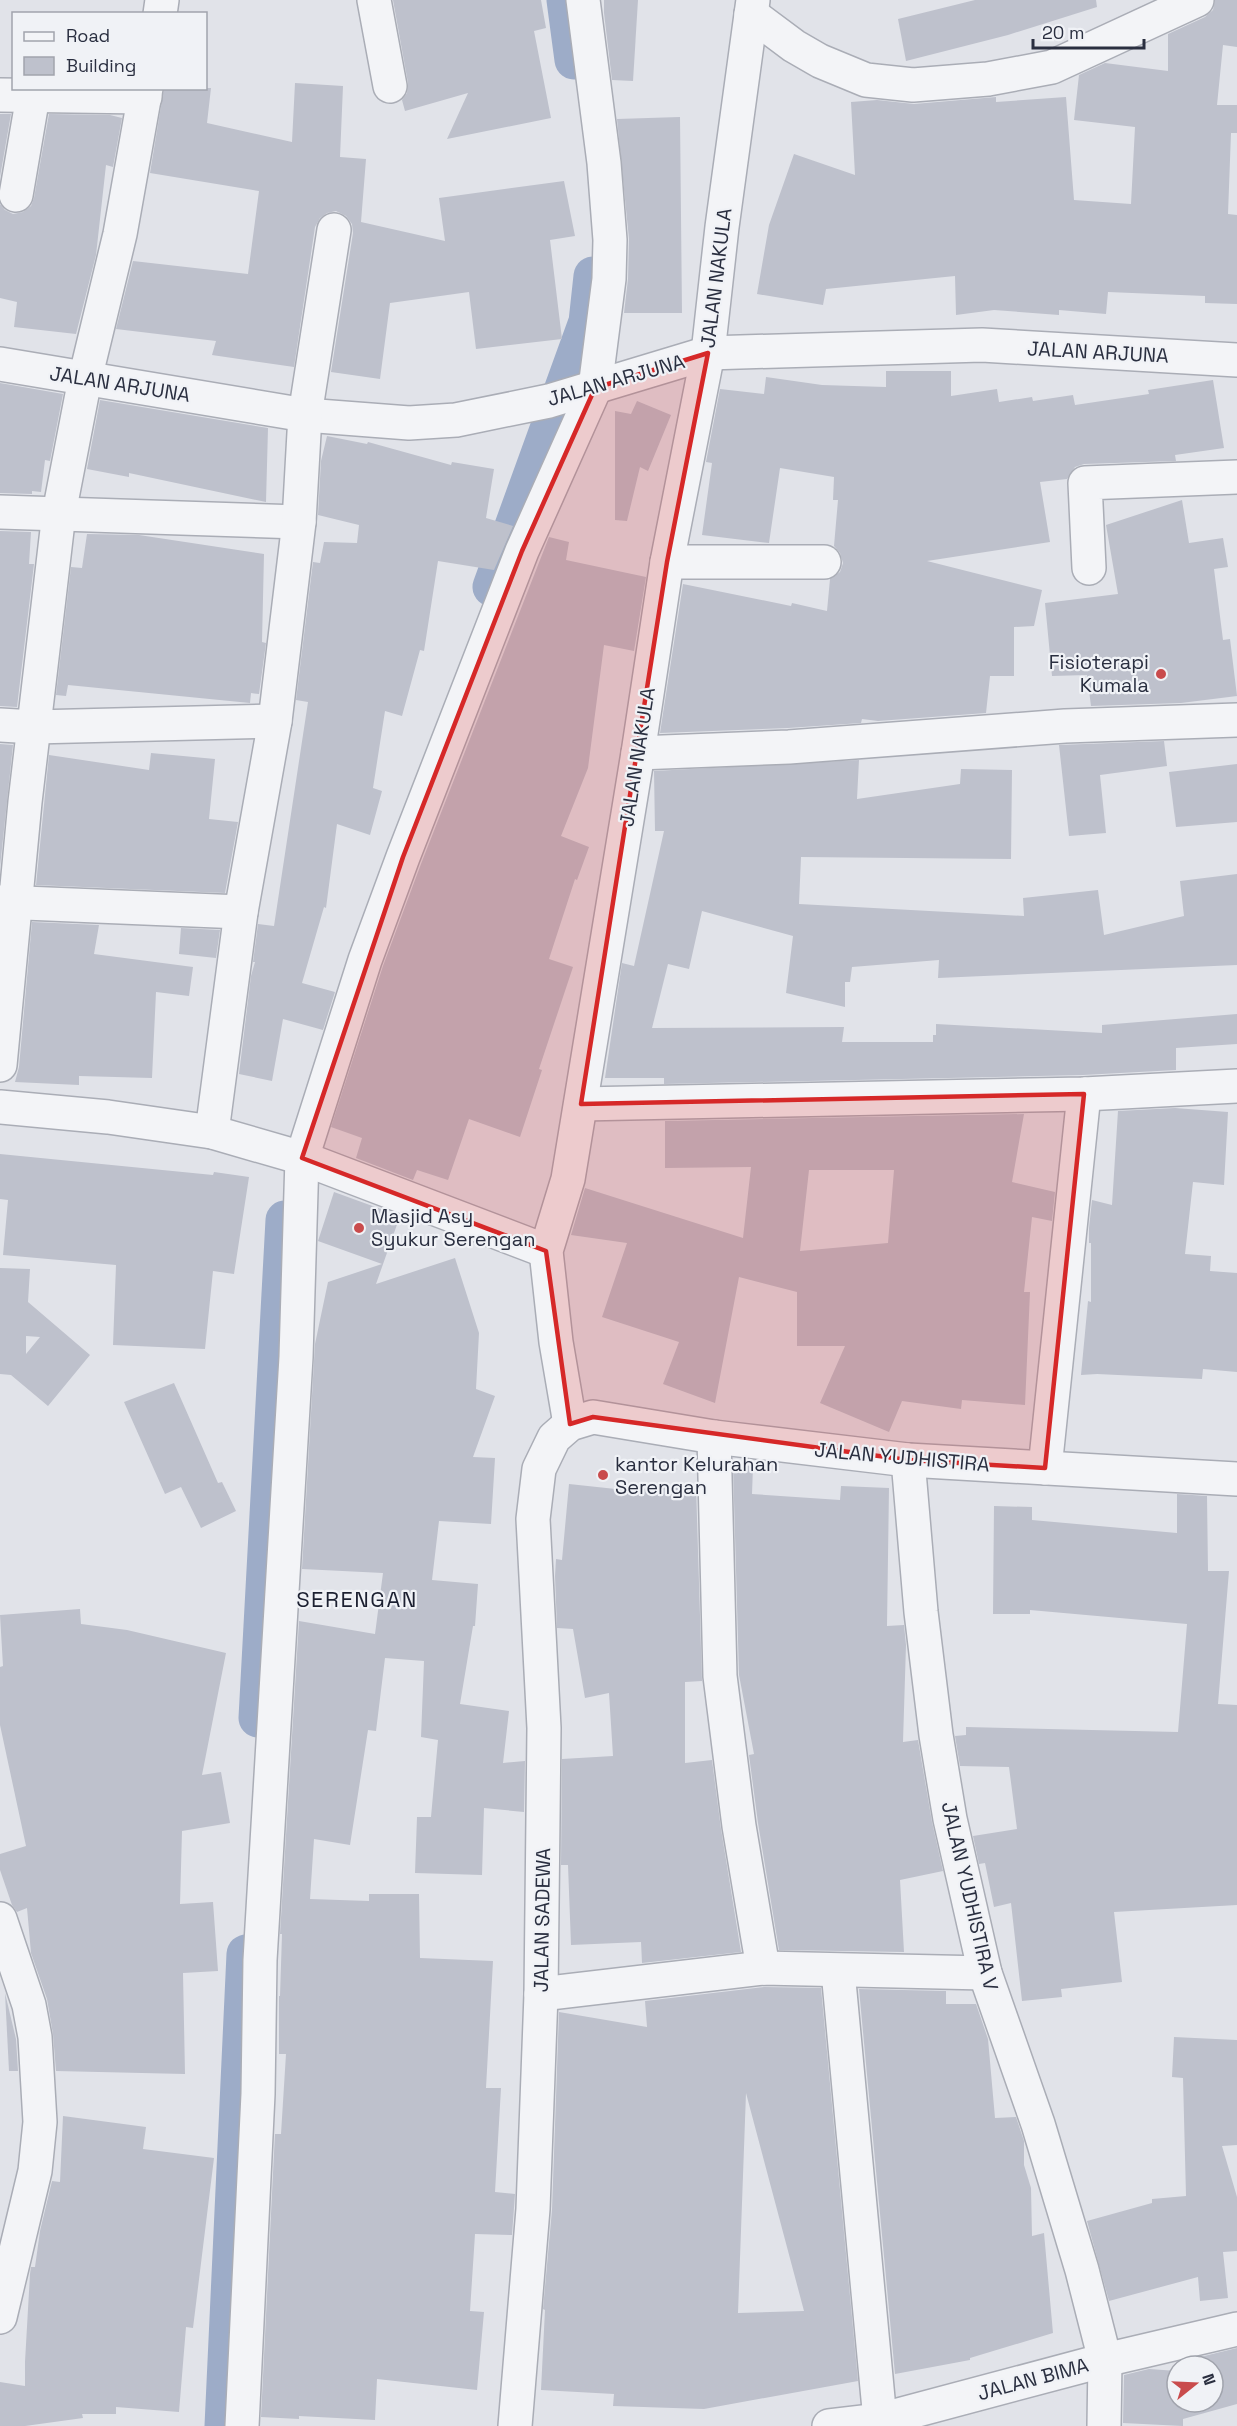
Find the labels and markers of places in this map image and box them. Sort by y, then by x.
place label: Fisioterapi Kumala [1049,649,1149,698]
marker: Fisioterapi Kumala [1154,667,1168,681]
place label: Masjid Asy Syukur Serengan [371,1203,535,1252]
marker: Masjid Asy Syukur Serengan [352,1221,366,1235]
place label: kantor Kelurahan Serengan [615,1451,778,1500]
marker: kantor Kelurahan Serengan [596,1468,610,1482]

